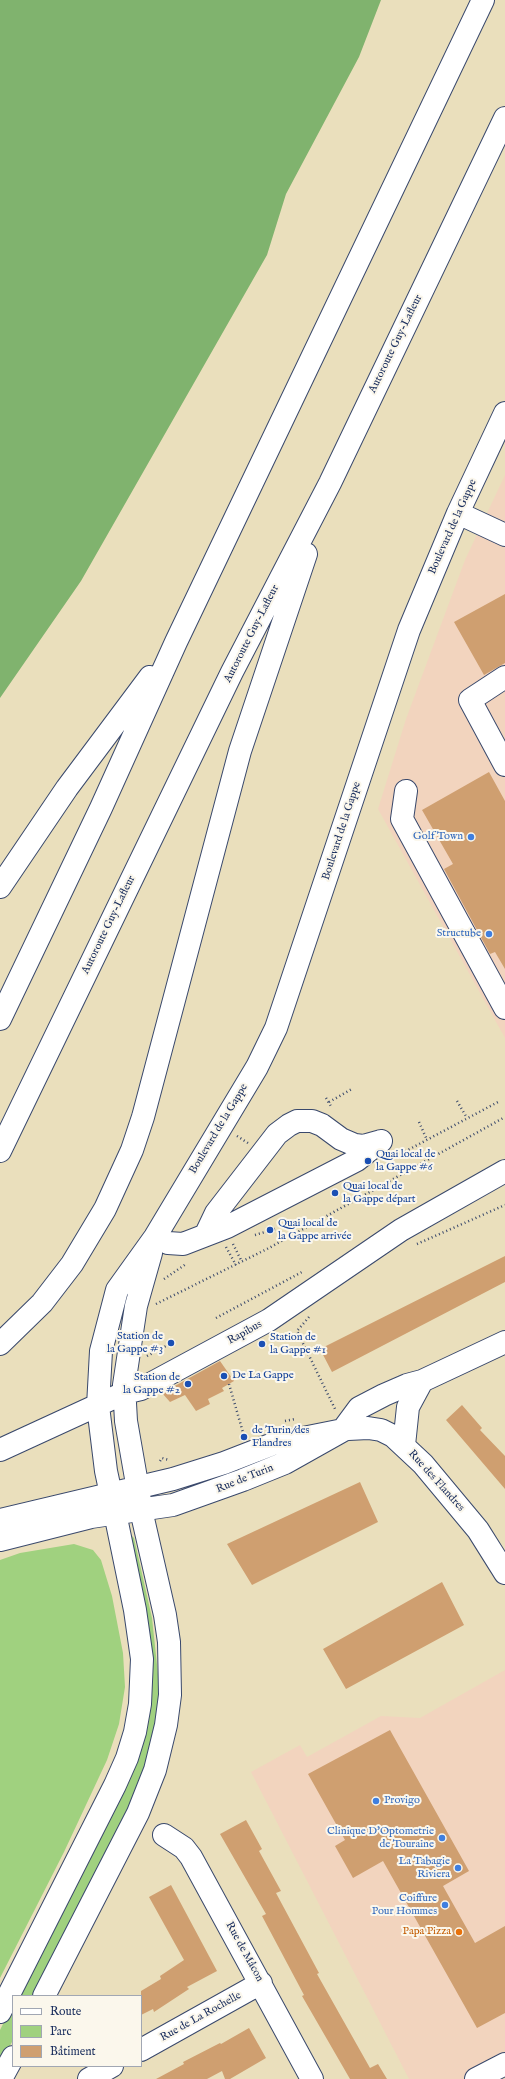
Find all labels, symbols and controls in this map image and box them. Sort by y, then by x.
street label: Autoroute Guy-Lafleur [366,293,426,395]
street label: Boulevard de la Gappe [426,477,480,577]
street label: Autoroute Guy-Lafleur [222,583,282,685]
street label: Boulevard de la Gappe [320,780,364,882]
place label: Golf Town [413,830,463,844]
marker: Golf Town [466,832,476,842]
street label: Autoroute Guy-Lafleur [79,874,139,976]
place label: Structube [437,927,481,941]
marker: Structube [484,929,494,939]
street label: Boulevard de la Gappe [187,1082,251,1176]
place label: Quai local de la Gappe #6 [376,1148,435,1174]
marker: Quai local de la Gappe #6 [363,1156,373,1166]
place label: Quai local de la Gappe départ [343,1180,415,1206]
marker: Quai local de la Gappe départ [330,1188,340,1198]
place label: Quai local de la Gappe arrivée [278,1217,352,1243]
marker: Quai local de la Gappe arrivée [265,1225,275,1235]
street label: Rapibus [225,1318,265,1348]
place label: Station de la Gappe #3 [107,1330,163,1356]
place label: Station de la Gappe #1 [270,1331,326,1357]
marker: Station de la Gappe #3 [166,1338,176,1348]
marker: Station de la Gappe #1 [257,1339,267,1349]
place label: De La Gappe [232,1369,294,1383]
place label: Station de la Gappe #2 [123,1371,180,1397]
marker: De La Gappe [219,1371,229,1381]
marker: Station de la Gappe #2 [183,1379,193,1389]
place label: de Turin/des Flandres [252,1424,309,1450]
marker: de Turin/des Flandres [239,1432,249,1442]
street label: Rue des Flandres [405,1448,467,1514]
street label: Rue de Turin [215,1462,275,1496]
place label: Provigo [384,1794,420,1808]
marker: Provigo [371,1796,381,1806]
place label: Clinique D'Optometrie de Touraine [327,1825,434,1851]
marker: Clinique D'Optometrie de Touraine [437,1833,447,1843]
place label: La Tabagie Riviera [399,1855,450,1881]
marker: La Tabagie Riviera [453,1863,463,1873]
place label: Coiffure Pour Hommes [372,1892,437,1918]
marker: Coiffure Pour Hommes [440,1900,450,1910]
street label: Rue de Mâcon [222,1920,266,1984]
place label: Papa Pizza [403,1925,451,1939]
marker: Papa Pizza [454,1927,464,1937]
street label: Rue de La Rochelle [158,1989,244,2045]
legend [12,1995,142,2067]
text: Route [50,2004,81,2019]
text: Parc [50,2024,72,2039]
text: Bâtiment [50,2044,96,2059]

